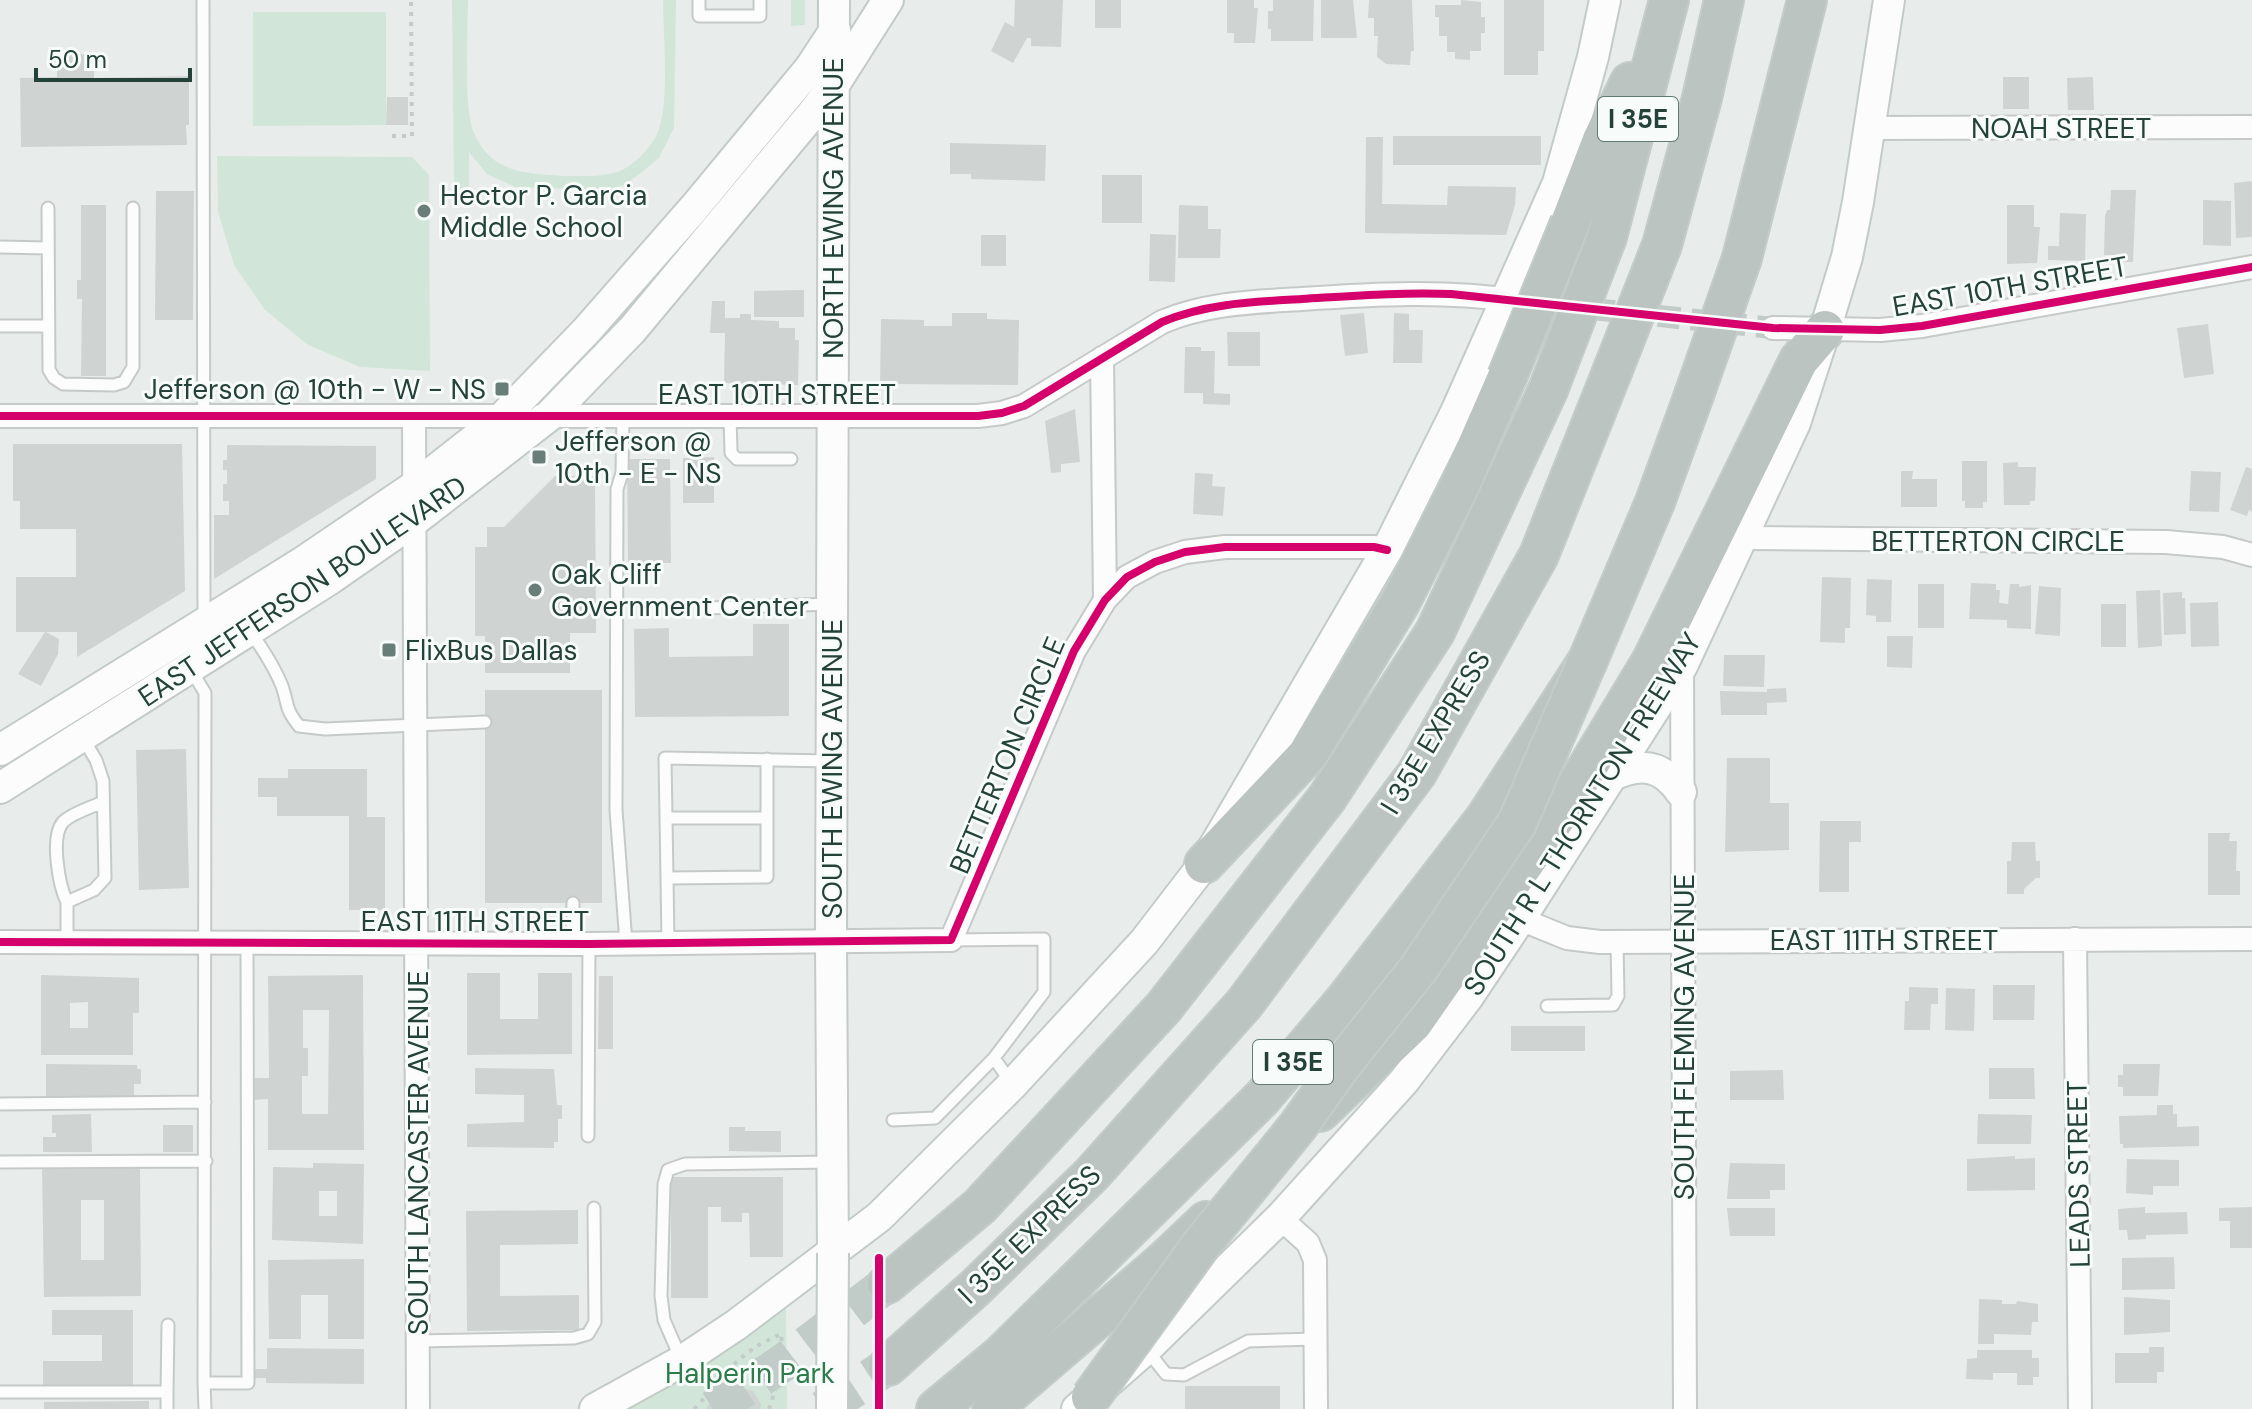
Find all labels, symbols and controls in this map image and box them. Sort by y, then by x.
scale bar [36,32,190,82]
text: 50 m [48,44,107,75]
street label: NORTH EWING AVENUE [815,57,852,359]
road number: I 35E [1598,97,1678,141]
street label: NOAH STREET [1971,110,2151,147]
place label: Hector P. Garcia Middle School [440,177,647,246]
marker: Hector P. Garcia Middle School [415,202,433,220]
street label: EAST 10TH STREET [1890,248,2130,325]
place label: Jefferson @ 10th - W - NS [144,371,486,408]
street label: EAST 10TH STREET [658,376,896,413]
marker: Jefferson @ 10th - W - NS [493,380,511,398]
place label: Jefferson @ 10th - E - NS [555,423,721,492]
marker: Jefferson @ 10th - E - NS [530,448,548,466]
street label: EAST JEFFERSON BOULEVARD [131,468,474,715]
street label: BETTERTON CIRCLE [1871,523,2125,560]
place label: Oak Cliff Government Center [551,556,809,625]
marker: Oak Cliff Government Center [526,581,544,599]
street label: SOUTH EWING AVENUE [814,619,851,919]
street label: SOUTH R L THORNTON FREEWAY [1455,626,1710,1003]
street label: BETTERTON CIRCLE [941,631,1074,879]
place label: FlixBus Dallas [405,632,578,669]
marker: FlixBus Dallas [380,641,398,659]
street label: I 35E EXPRESS [1372,644,1499,821]
street label: SOUTH FLEMING AVENUE [1666,874,1703,1200]
street label: EAST 11TH STREET [361,903,589,940]
street label: EAST 11TH STREET [1770,922,1998,959]
street label: SOUTH LANCASTER AVENUE [400,971,437,1335]
road number: I 35E [1253,1040,1333,1084]
street label: LEADS STREET [2058,1080,2099,1268]
street label: I 35E EXPRESS [950,1157,1109,1312]
park label: Halperin Park [665,1355,835,1392]

